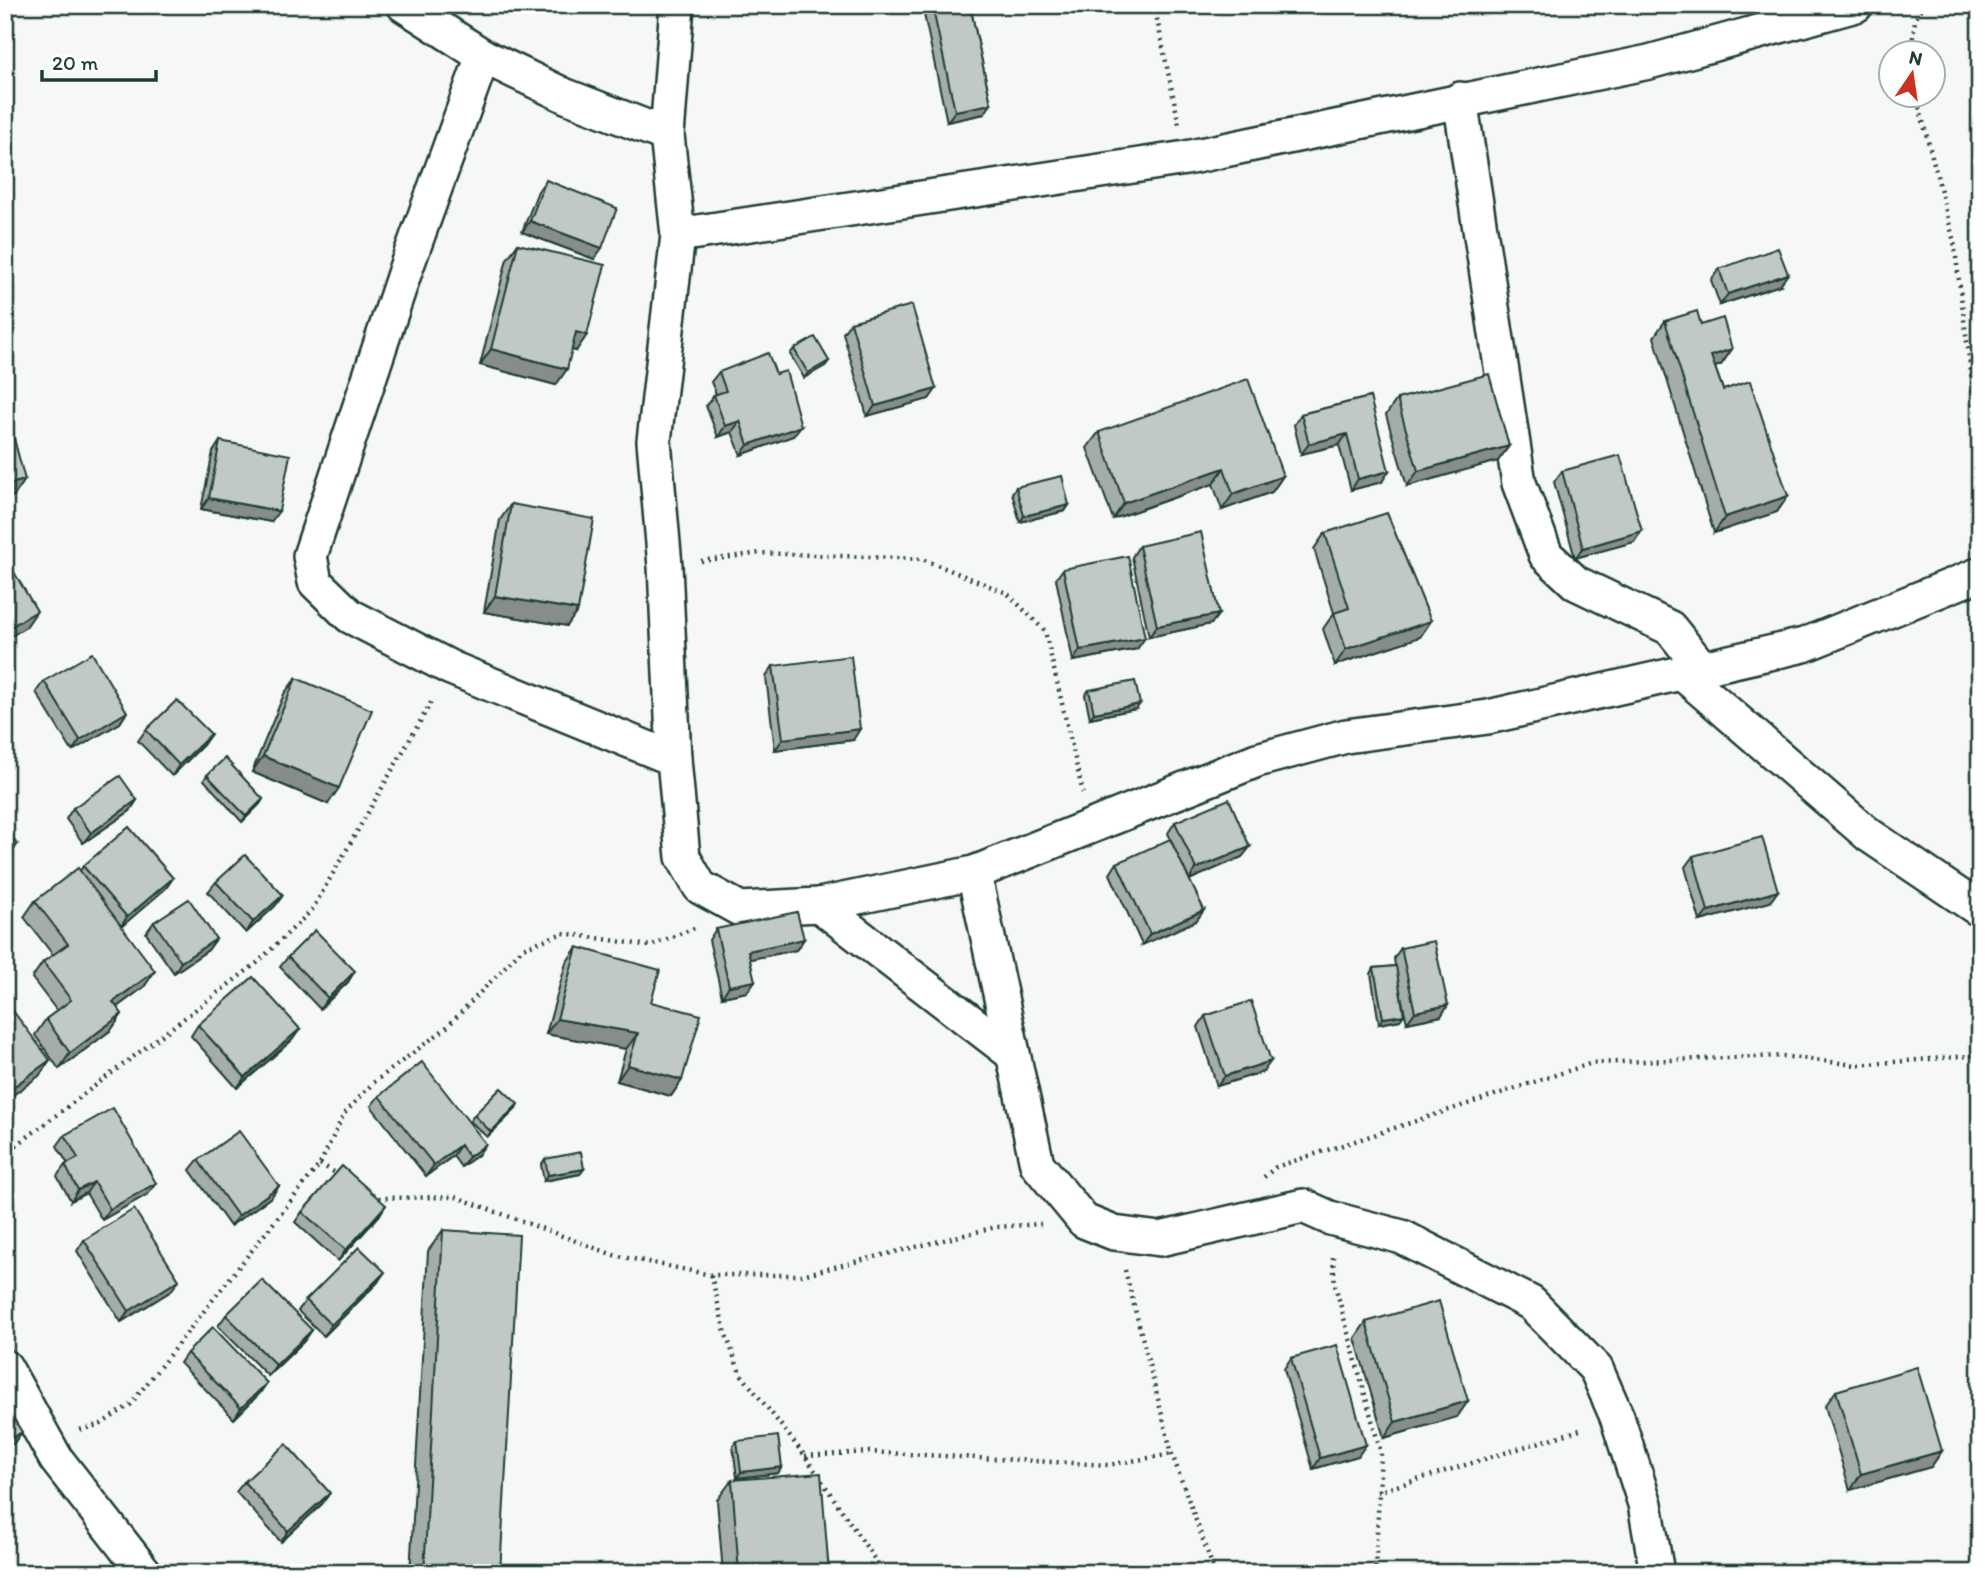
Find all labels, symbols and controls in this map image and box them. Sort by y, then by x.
scale bar [42,38,156,82]
north arrow [1876,38,1946,108]
text: N [1907,45,1925,71]
text: 20 m [52,50,99,75]

